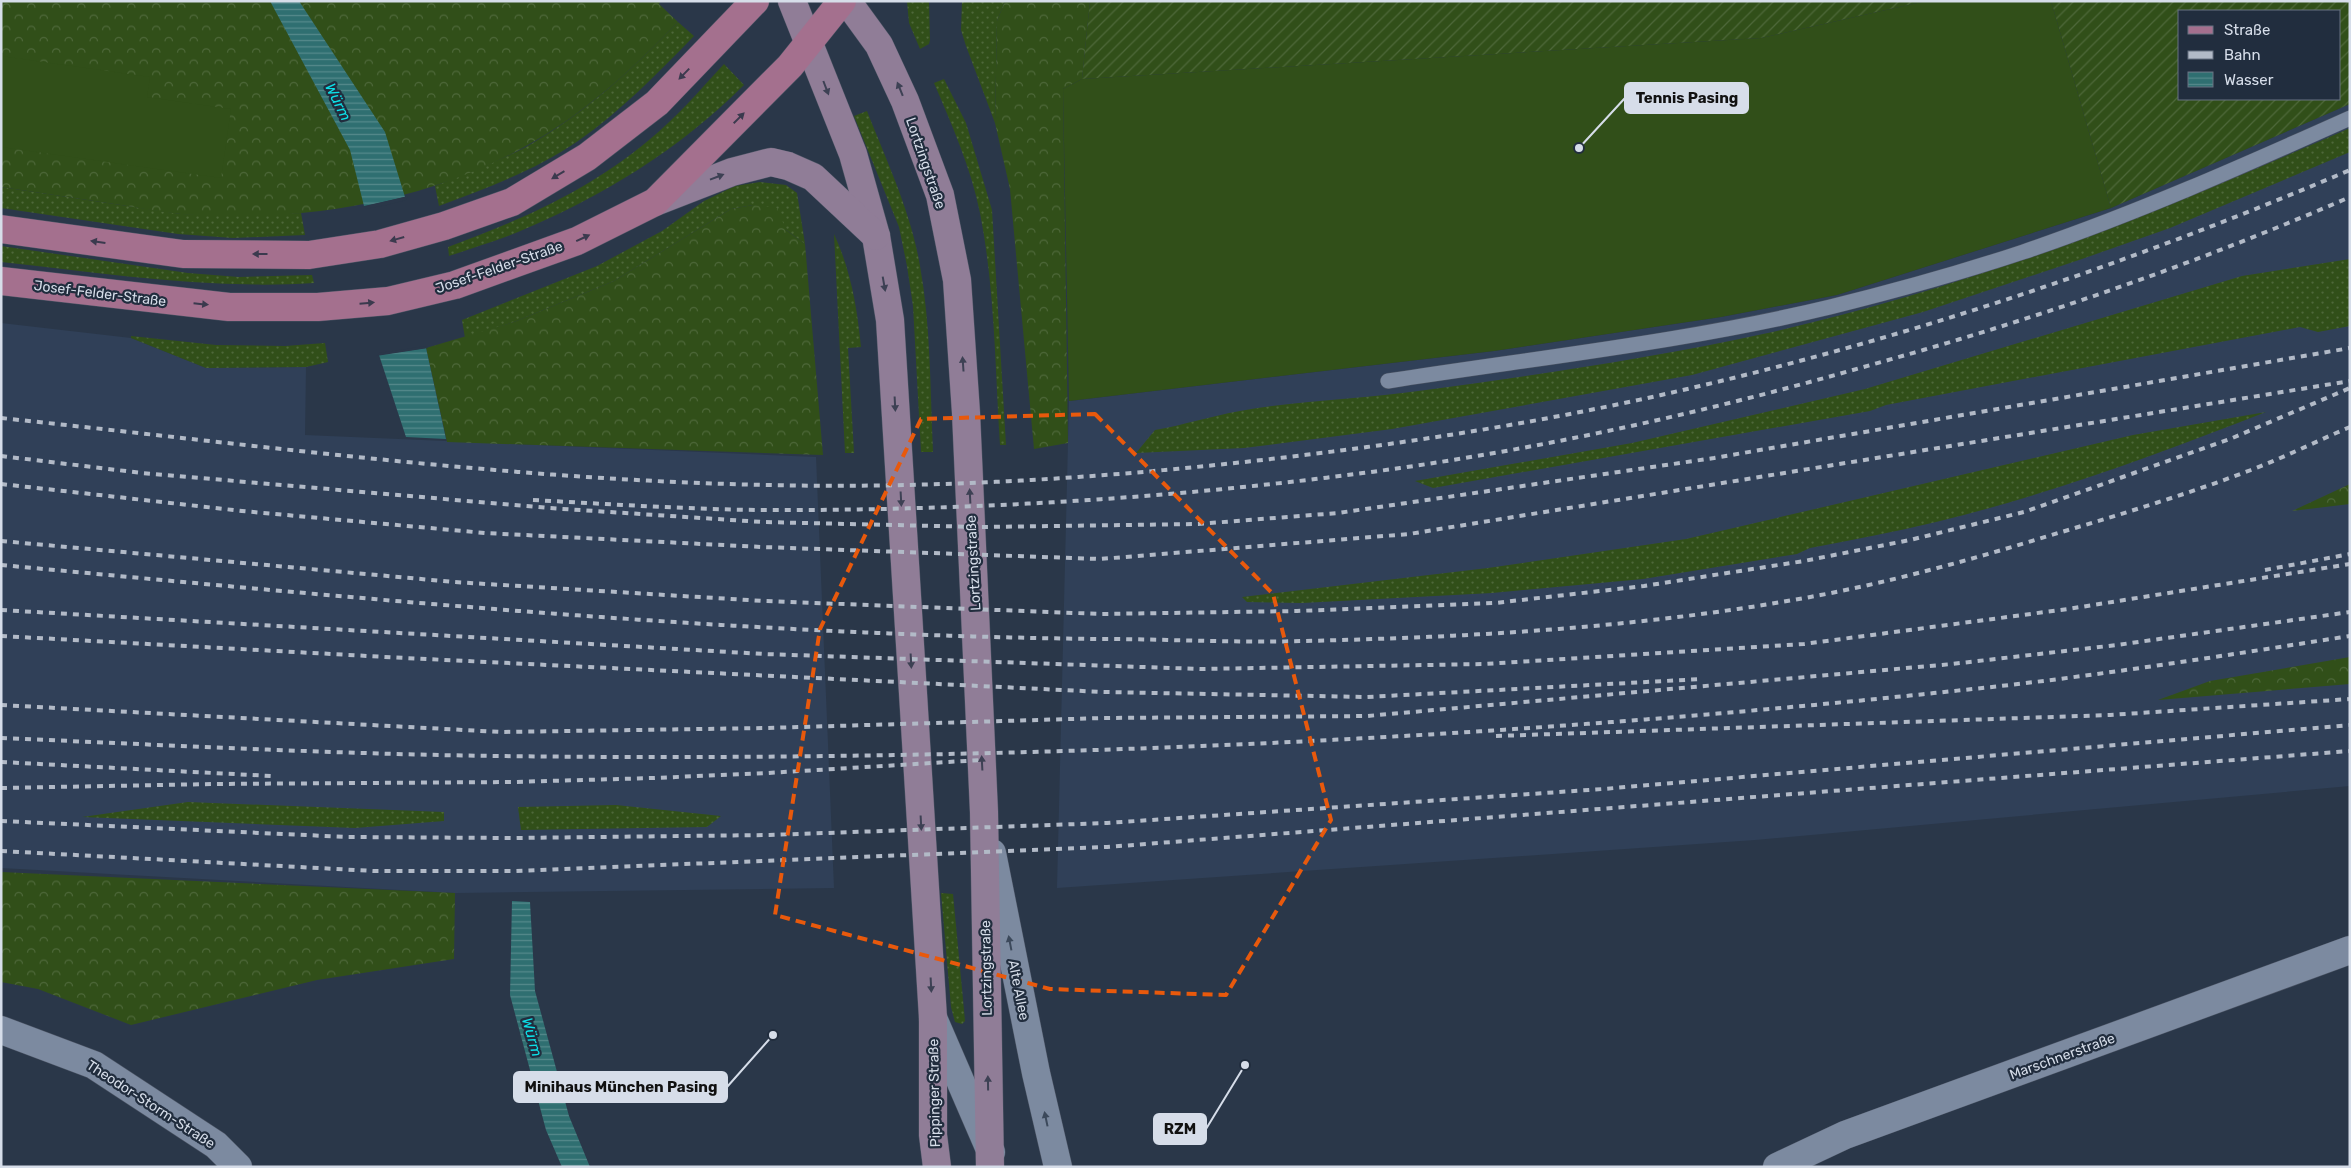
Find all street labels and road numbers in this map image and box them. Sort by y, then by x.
street label: Lortzingstraße [902,115,949,211]
street label: Josef-Felder-Straße [433,238,565,297]
street label: Josef-Felder-Straße [33,277,167,310]
street label: Lortzingstraße [963,515,984,611]
street label: Lortzingstraße [977,920,996,1016]
street label: Alte Allee [1004,959,1033,1022]
street label: Marschnerstraße [2007,1029,2117,1083]
street label: Pippinger Straße [925,1038,944,1148]
street label: Theodor-Storm-Straße [83,1057,218,1152]

